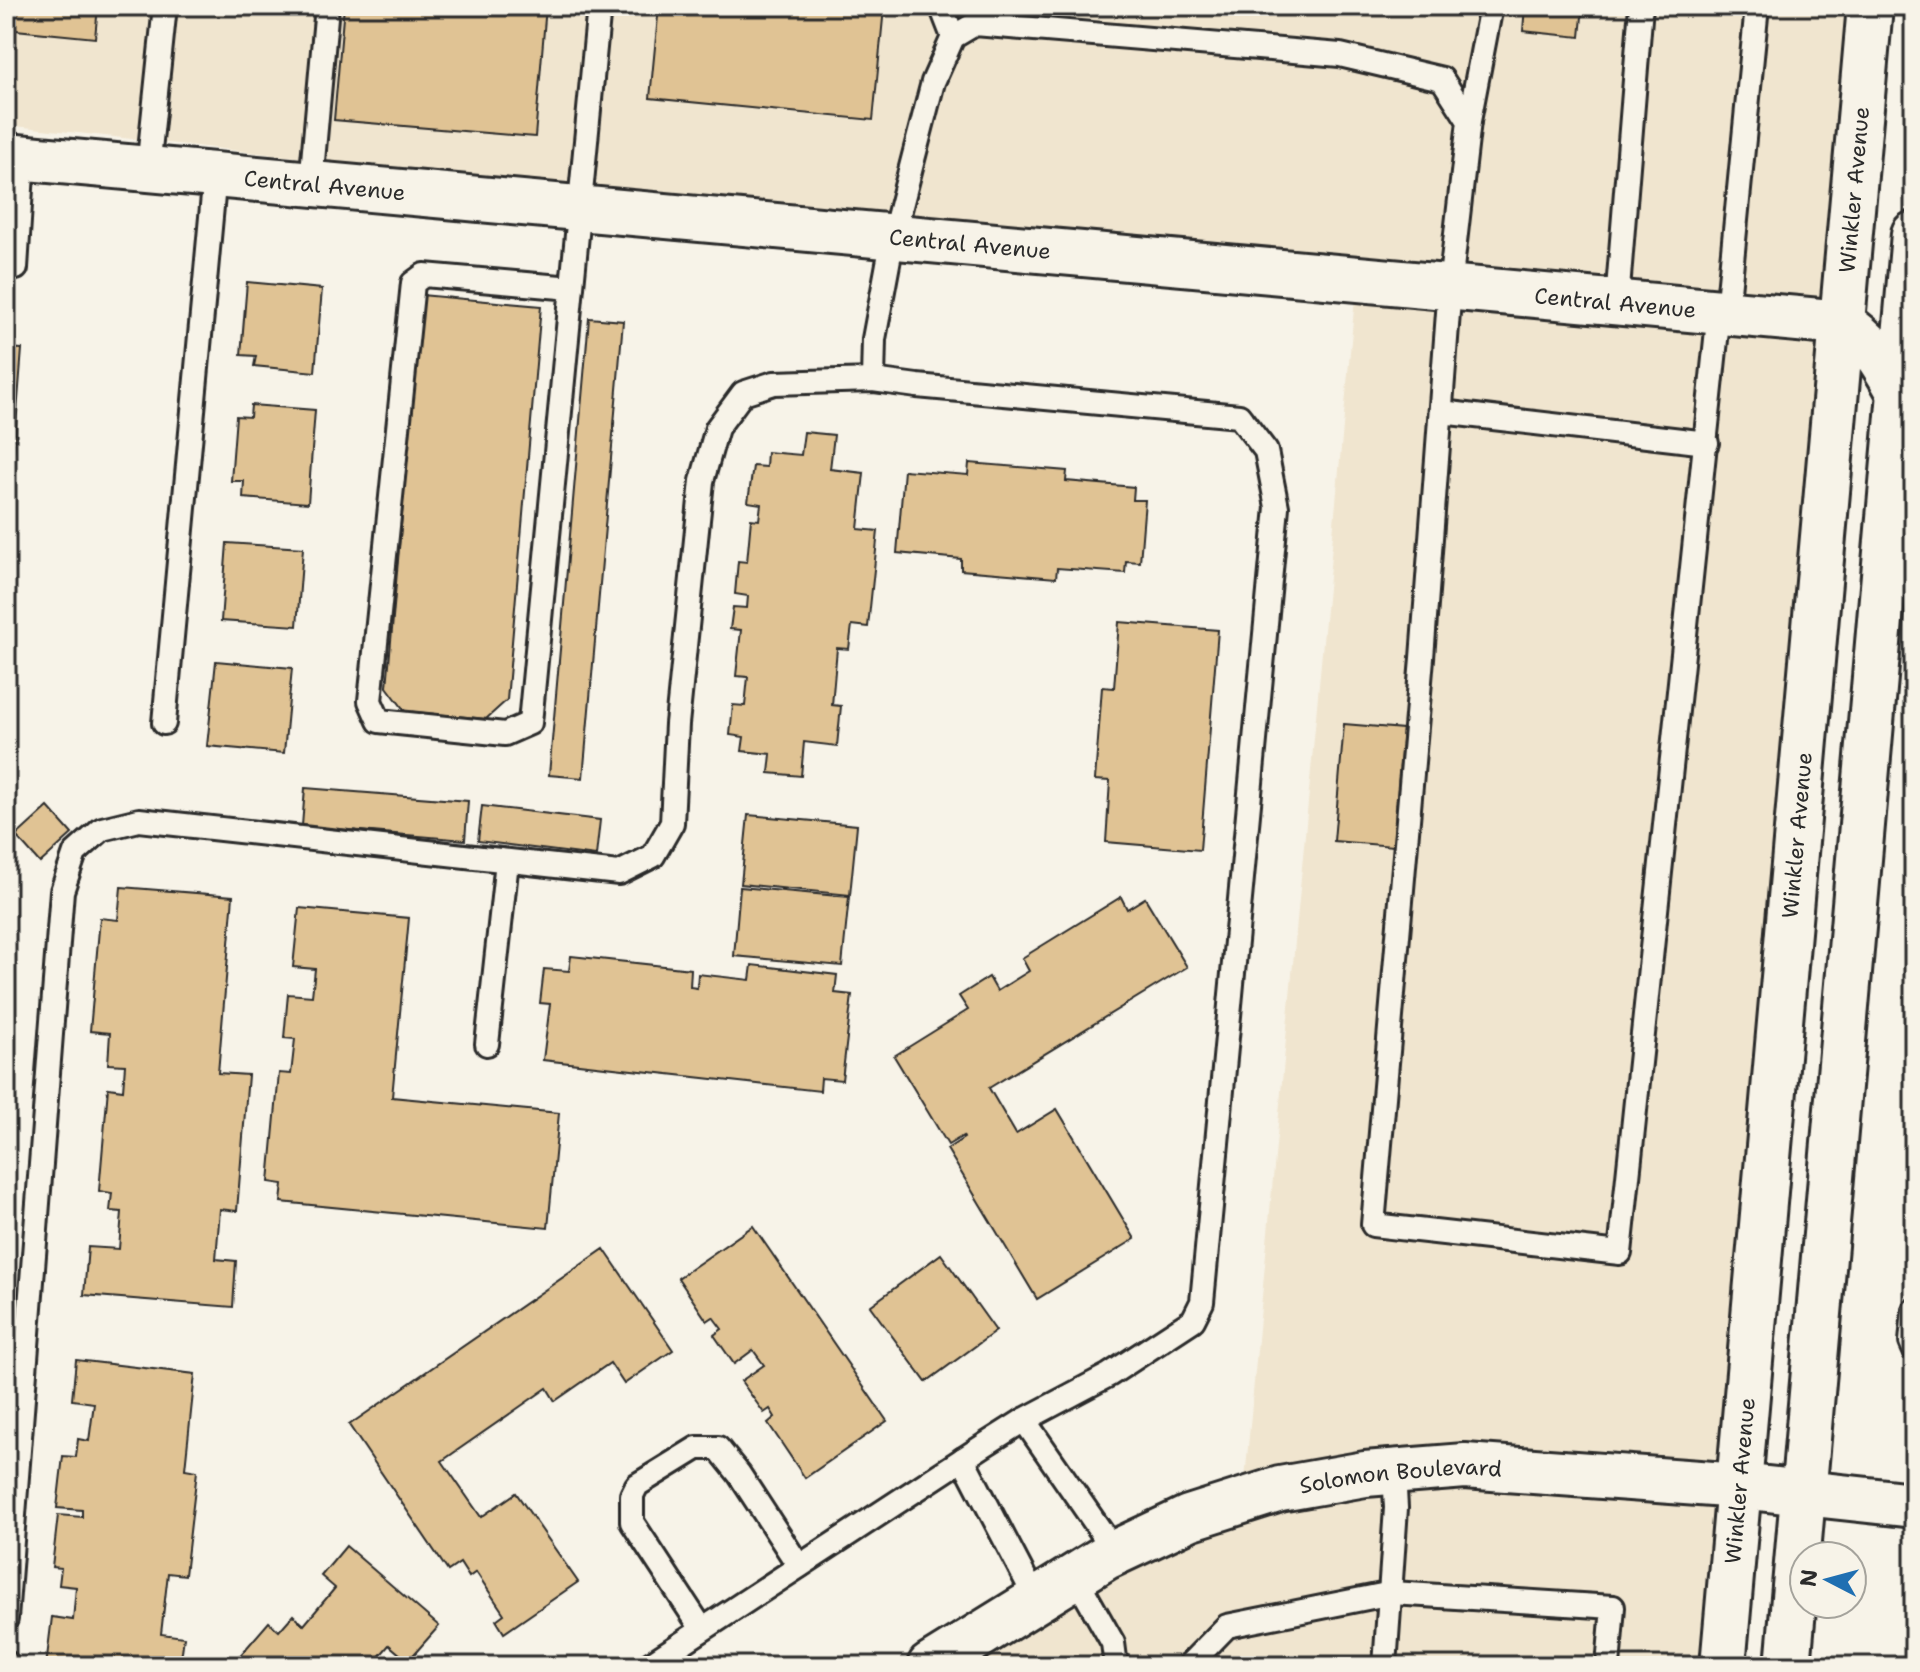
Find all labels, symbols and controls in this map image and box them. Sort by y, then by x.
street label: Winkler Avenue [1832,106,1876,274]
street label: Central Avenue [243,164,407,207]
street label: Central Avenue [888,222,1052,266]
street label: Central Avenue [1533,281,1697,325]
street label: Winkler Avenue [1775,751,1819,920]
street label: Winkler Avenue [1718,1396,1762,1565]
street label: Solomon Boulevard [1297,1452,1503,1500]
north arrow [1788,1540,1868,1620]
text: N [1793,1568,1824,1588]

